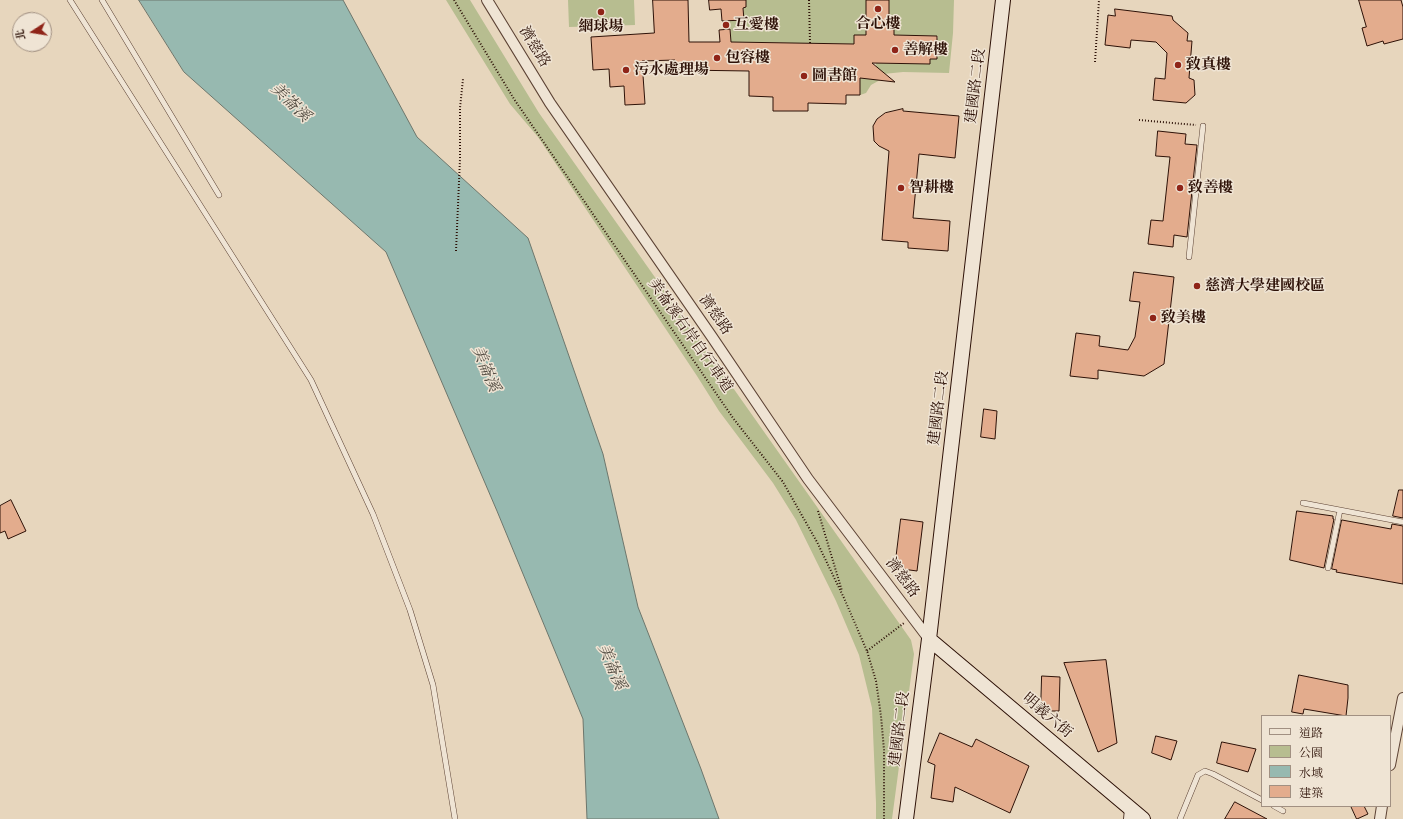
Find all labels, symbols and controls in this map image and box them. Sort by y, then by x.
marker: 合心樓 [873,4,883,14]
marker: 網球場 [596,7,606,17]
north arrow [12,12,52,52]
place label: 合心樓 [856,15,900,33]
place label: 互愛樓 [734,16,779,34]
place label: 網球場 [579,18,623,36]
marker: 互愛樓 [721,20,731,30]
street label: 濟慈路 [515,23,553,71]
text: 北 [13,28,28,41]
place label: 善解樓 [903,41,948,59]
marker: 善解樓 [890,45,900,55]
street label: 建國路二段 [962,48,990,124]
place label: 包容樓 [725,49,770,67]
marker: 包容樓 [712,53,722,63]
place label: 致真樓 [1186,56,1231,74]
marker: 致真樓 [1173,60,1183,70]
place label: 污水處理場 [634,61,709,79]
marker: 污水處理場 [621,65,631,75]
place label: 圖書館 [812,67,857,85]
marker: 圖書館 [799,71,809,81]
water label: 美崙溪 [266,79,314,127]
place label: 智耕樓 [909,179,954,197]
place label: 致善樓 [1188,179,1233,197]
marker: 智耕樓 [896,183,906,193]
marker: 致善樓 [1175,183,1185,193]
street label: 美崙溪右岸自行車道 [644,276,736,396]
place label: 慈濟大學建國校區 [1205,277,1325,295]
marker: 慈濟大學建國校區 [1192,281,1202,291]
street label: 濟慈路 [695,291,735,339]
place label: 致美樓 [1161,309,1206,327]
marker: 致美樓 [1148,313,1158,323]
water label: 美崙溪 [467,343,503,395]
street label: 建國路二段 [925,370,953,446]
street label: 濟慈路 [881,555,923,601]
water label: 美崙溪 [593,641,629,693]
street label: 明義六街 [1018,690,1076,742]
street label: 建國路二段 [886,691,914,767]
legend [1261,715,1391,807]
text: 道路 [1299,726,1323,740]
text: 公園 [1299,746,1323,760]
text: 水域 [1299,766,1323,780]
text: 建築 [1299,786,1323,800]

